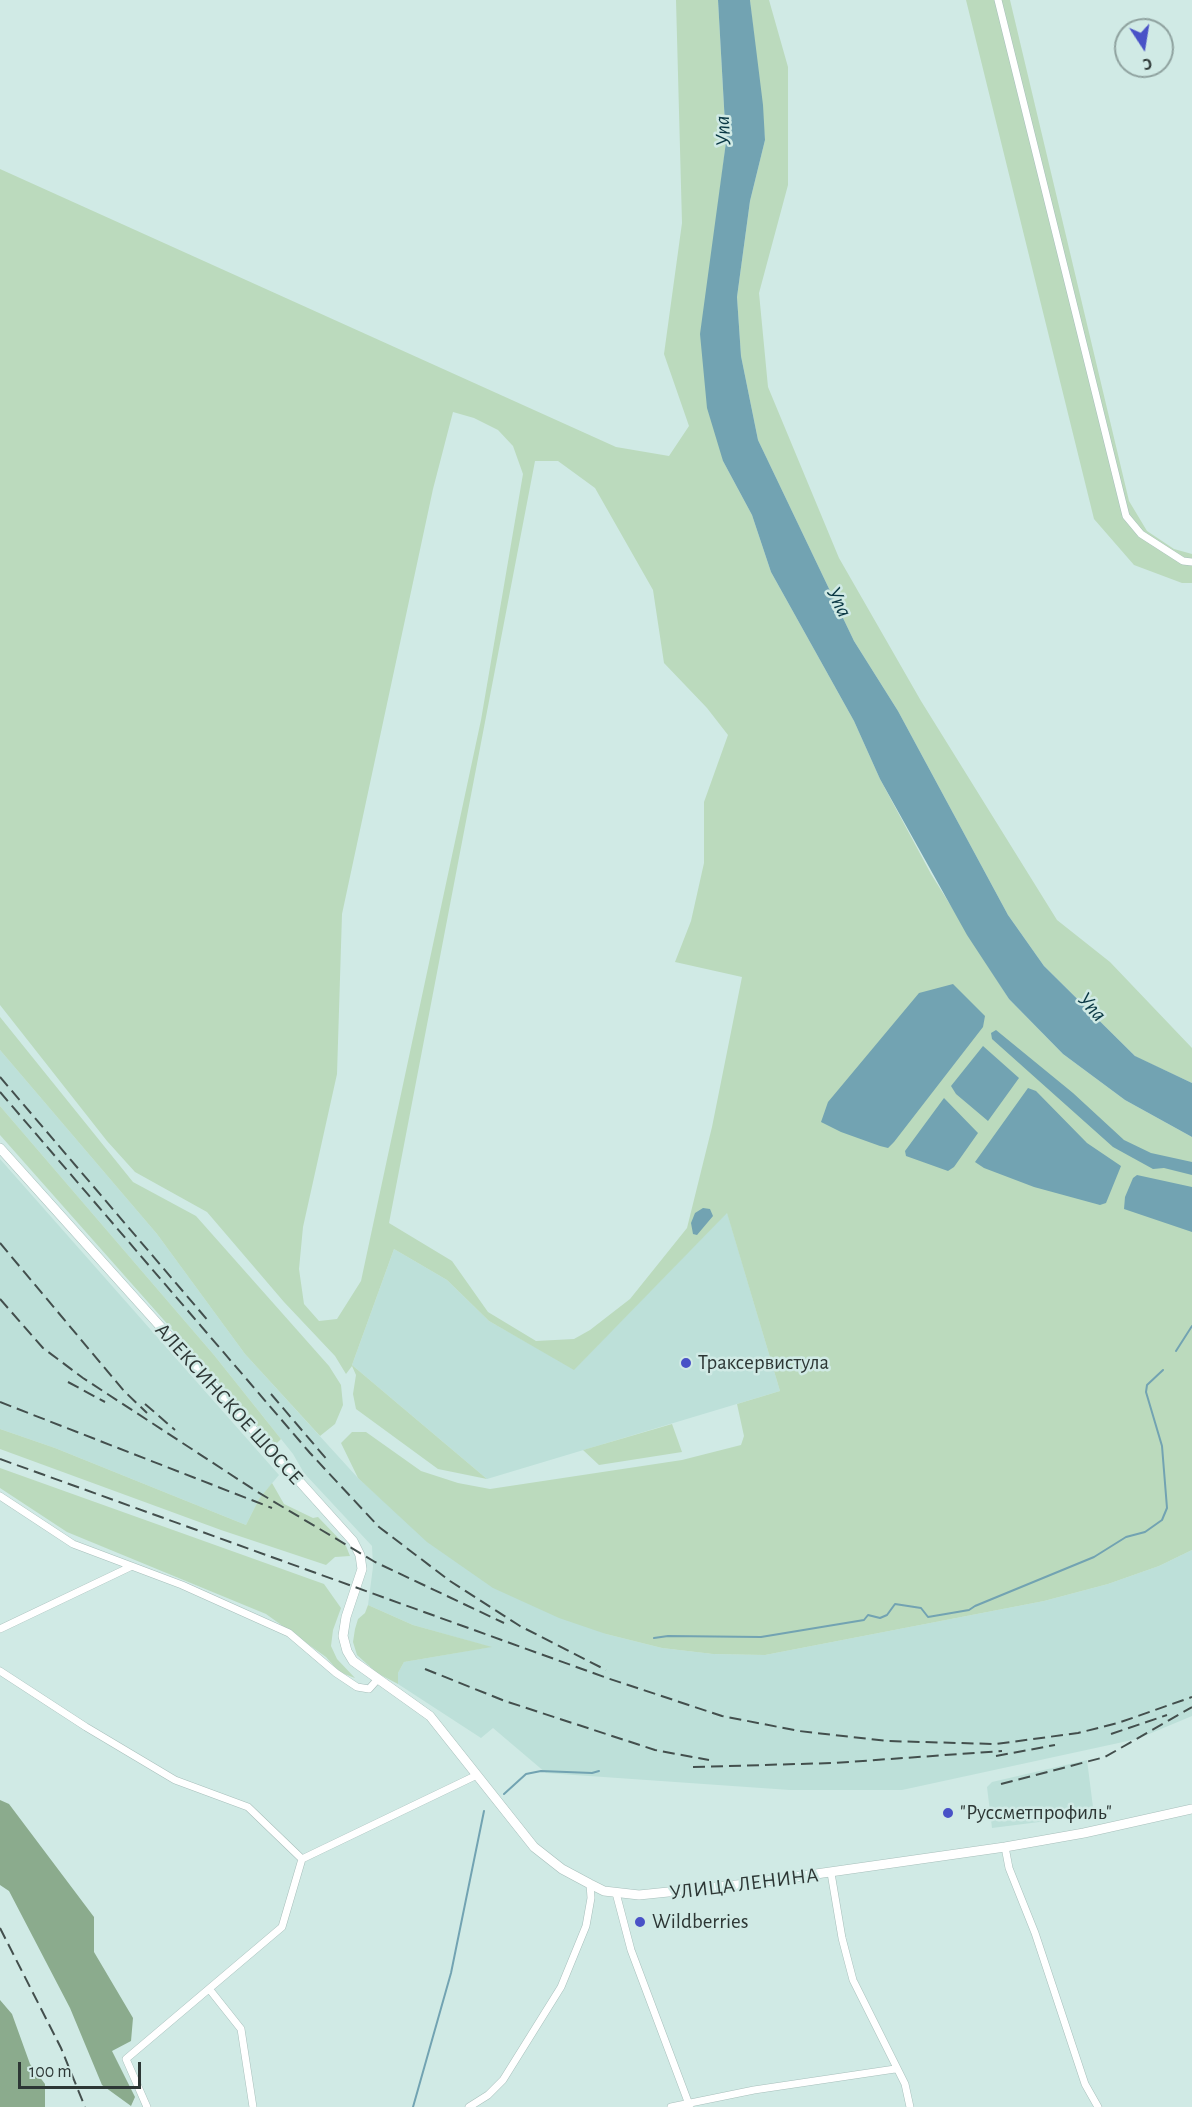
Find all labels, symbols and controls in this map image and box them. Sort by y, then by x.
north arrow [1114,18,1174,78]
text: С [1141,55,1153,72]
water label: Упа [709,115,737,147]
water label: Упа [820,582,858,622]
water label: Упа [1072,987,1112,1027]
street label: АЛЕКСИНСКОЕ ШОССЕ [150,1318,308,1490]
place label: Траксервистула [698,1350,829,1376]
marker: Траксервистула [679,1356,693,1370]
place label: "Руссметпрофиль" [960,1800,1112,1826]
marker: "Руссметпрофиль" [941,1806,955,1820]
street label: УЛИЦА ЛЕНИНА [668,1862,820,1906]
place label: Wildberries [652,1909,748,1935]
marker: Wildberries [633,1915,647,1929]
scale bar [21,2050,144,2088]
text: 100 m [29,2063,72,2081]

